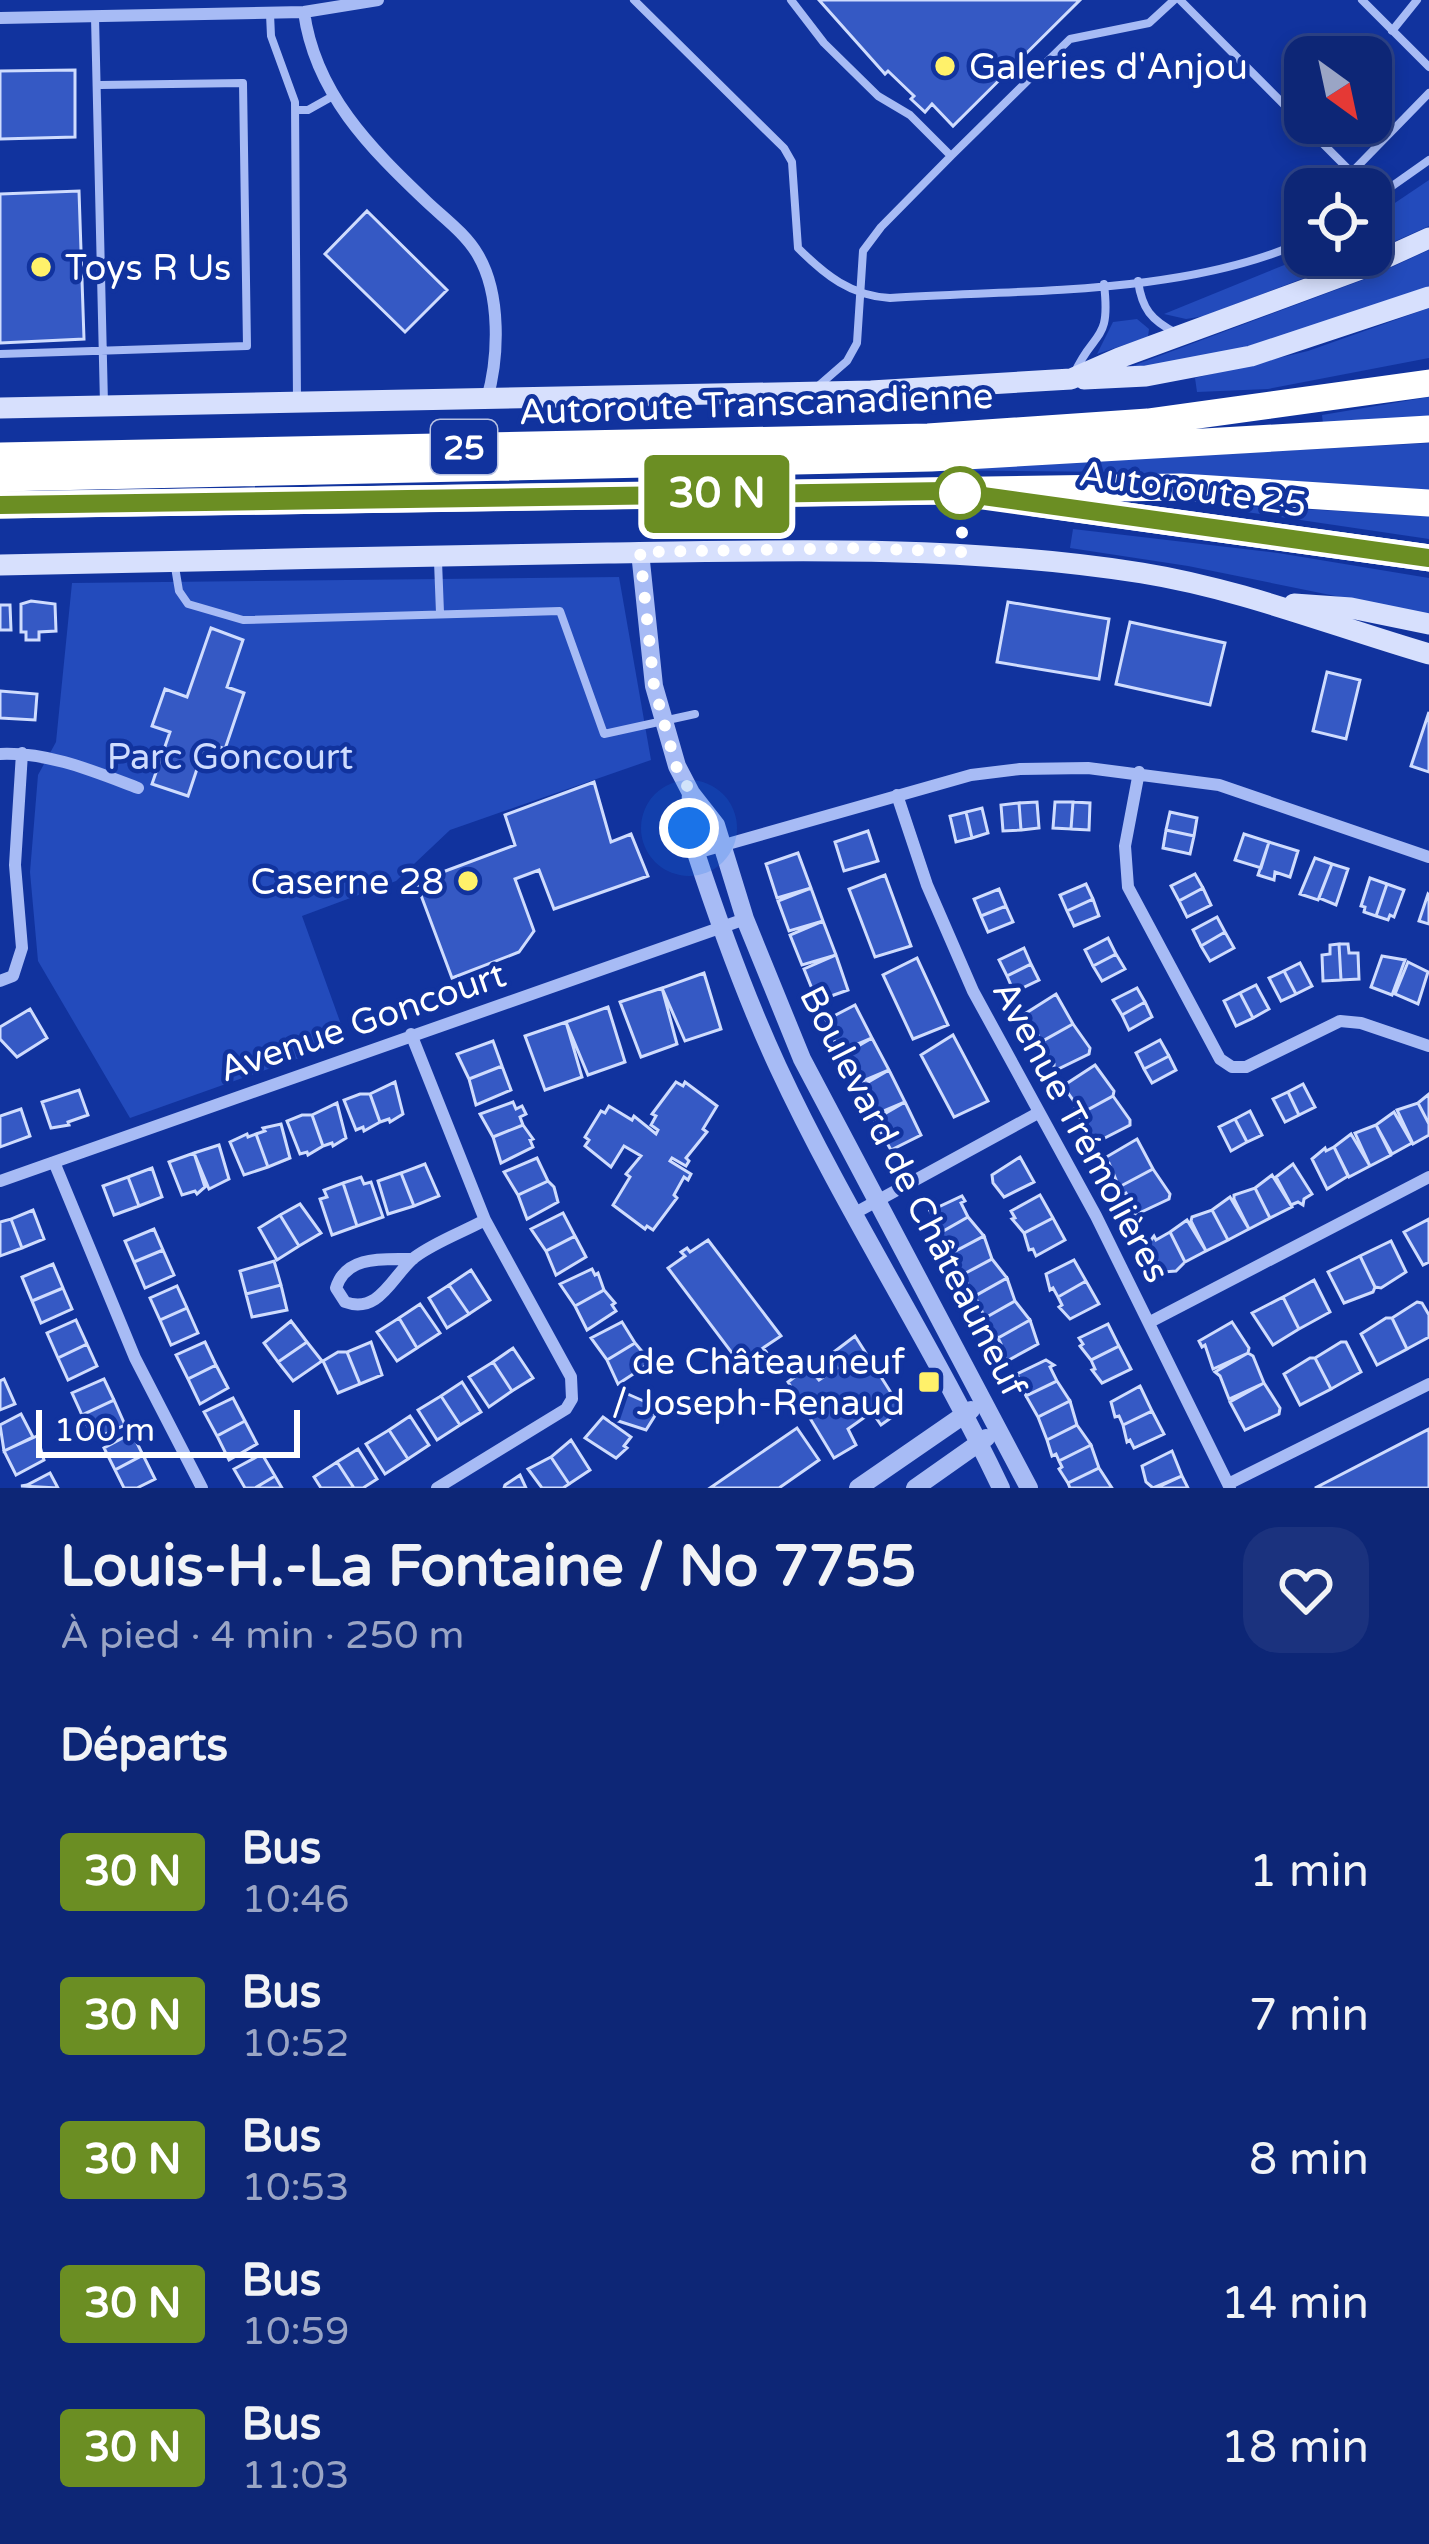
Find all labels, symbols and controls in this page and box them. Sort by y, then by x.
north arrow [1284,36,1392,144]
map controls [1284,36,1392,276]
place label: Galeries d'Anjou [969,46,1248,89]
marker: Galeries d'Anjou [932,53,958,79]
button: locate [1284,168,1392,276]
place label: Toys R Us [65,247,231,290]
marker: Toys R Us [28,254,54,280]
street label: Autoroute Transcanadienne [518,375,994,434]
road number: 25 [431,420,497,474]
street label: Autoroute 25 [1076,452,1309,527]
line badge: 30 N [633,455,801,533]
text: 30 N [668,468,766,519]
unlabelled marker [935,468,985,518]
park label: Parc Goncourt [107,736,353,779]
your location [659,798,719,858]
place label: Caserne 28 [250,861,444,904]
marker: Caserne 28 [455,868,481,894]
street label: Avenue Goncourt [214,953,511,1092]
street label: Avenue Trémolières [983,973,1178,1290]
street label: Boulevard de Châteauneuf [790,979,1035,1404]
place label: de Châteauneuf / Joseph-Renaud [611,1341,905,1425]
marker: de Châteauneuf / Joseph-Renaud [916,1369,942,1395]
scale bar [36,1404,300,1457]
text: 100 m [54,1411,155,1450]
button: heart [1243,1527,1369,1653]
text: Louis-H.-La Fontaine / No 7755 [60,1533,916,1601]
text: À pied · 4 min · 250 m [60,1612,464,1659]
text: Départs [60,1719,228,1773]
text: Bus [241,1822,321,1876]
text: 1 min [1249,1845,1369,1899]
text: 30 N [84,1846,181,1897]
text: 10:46 [241,1876,350,1923]
text: Bus [241,1966,321,2020]
text: 7 min [1249,1989,1369,2043]
text: 30 N [84,1990,181,2041]
text: 10:52 [241,2020,350,2067]
text: Bus [241,2110,321,2164]
text: 8 min [1249,2133,1369,2187]
text: 30 N [84,2134,181,2185]
text: 10:53 [241,2164,350,2211]
text: Bus [241,2254,321,2308]
text: 14 min [1221,2277,1369,2331]
text: 30 N [84,2278,181,2329]
text: 10:59 [241,2308,350,2355]
text: Bus [241,2398,321,2452]
text: 18 min [1221,2421,1369,2475]
text: 30 N [84,2422,181,2473]
text: 11:03 [241,2452,350,2499]

